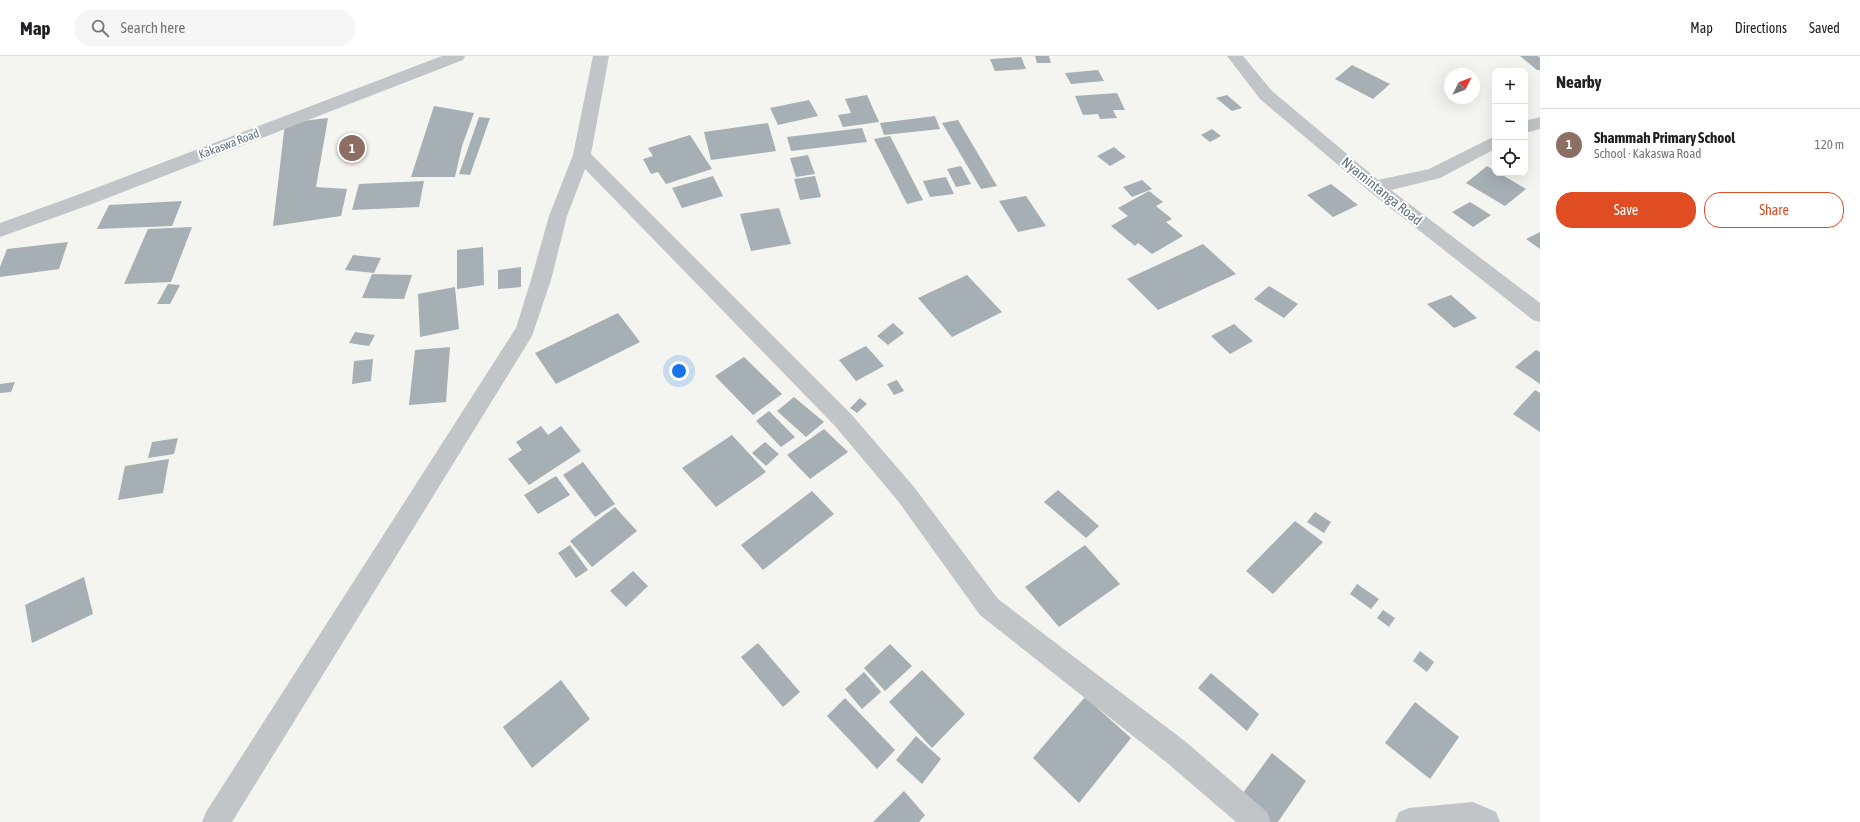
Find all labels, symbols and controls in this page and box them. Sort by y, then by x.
search box [75,10,355,46]
text: Map [20,17,51,39]
icon: search [89,17,111,39]
text: Search here [121,19,185,36]
text: Map [1690,20,1713,36]
text: Directions [1735,20,1787,36]
text: Saved [1809,20,1840,36]
north arrow [1444,68,1480,104]
map controls [1492,68,1528,176]
button: + [1492,68,1528,104]
text: Nearby [1556,72,1602,92]
button: − [1492,104,1528,140]
street label: Kakaswa Road [197,126,261,162]
text: Shammah Primary School [1594,129,1735,146]
pin: 1 [339,133,365,163]
text: 1 [1566,137,1572,152]
text: 120 m [1815,137,1844,152]
button: locate [1492,140,1528,176]
text: School · Kakaswa Road [1594,146,1701,161]
street label: Nyamintanga Road [1339,154,1425,228]
button: Save [1556,192,1696,228]
button: Share [1704,192,1844,228]
your location [669,361,689,381]

